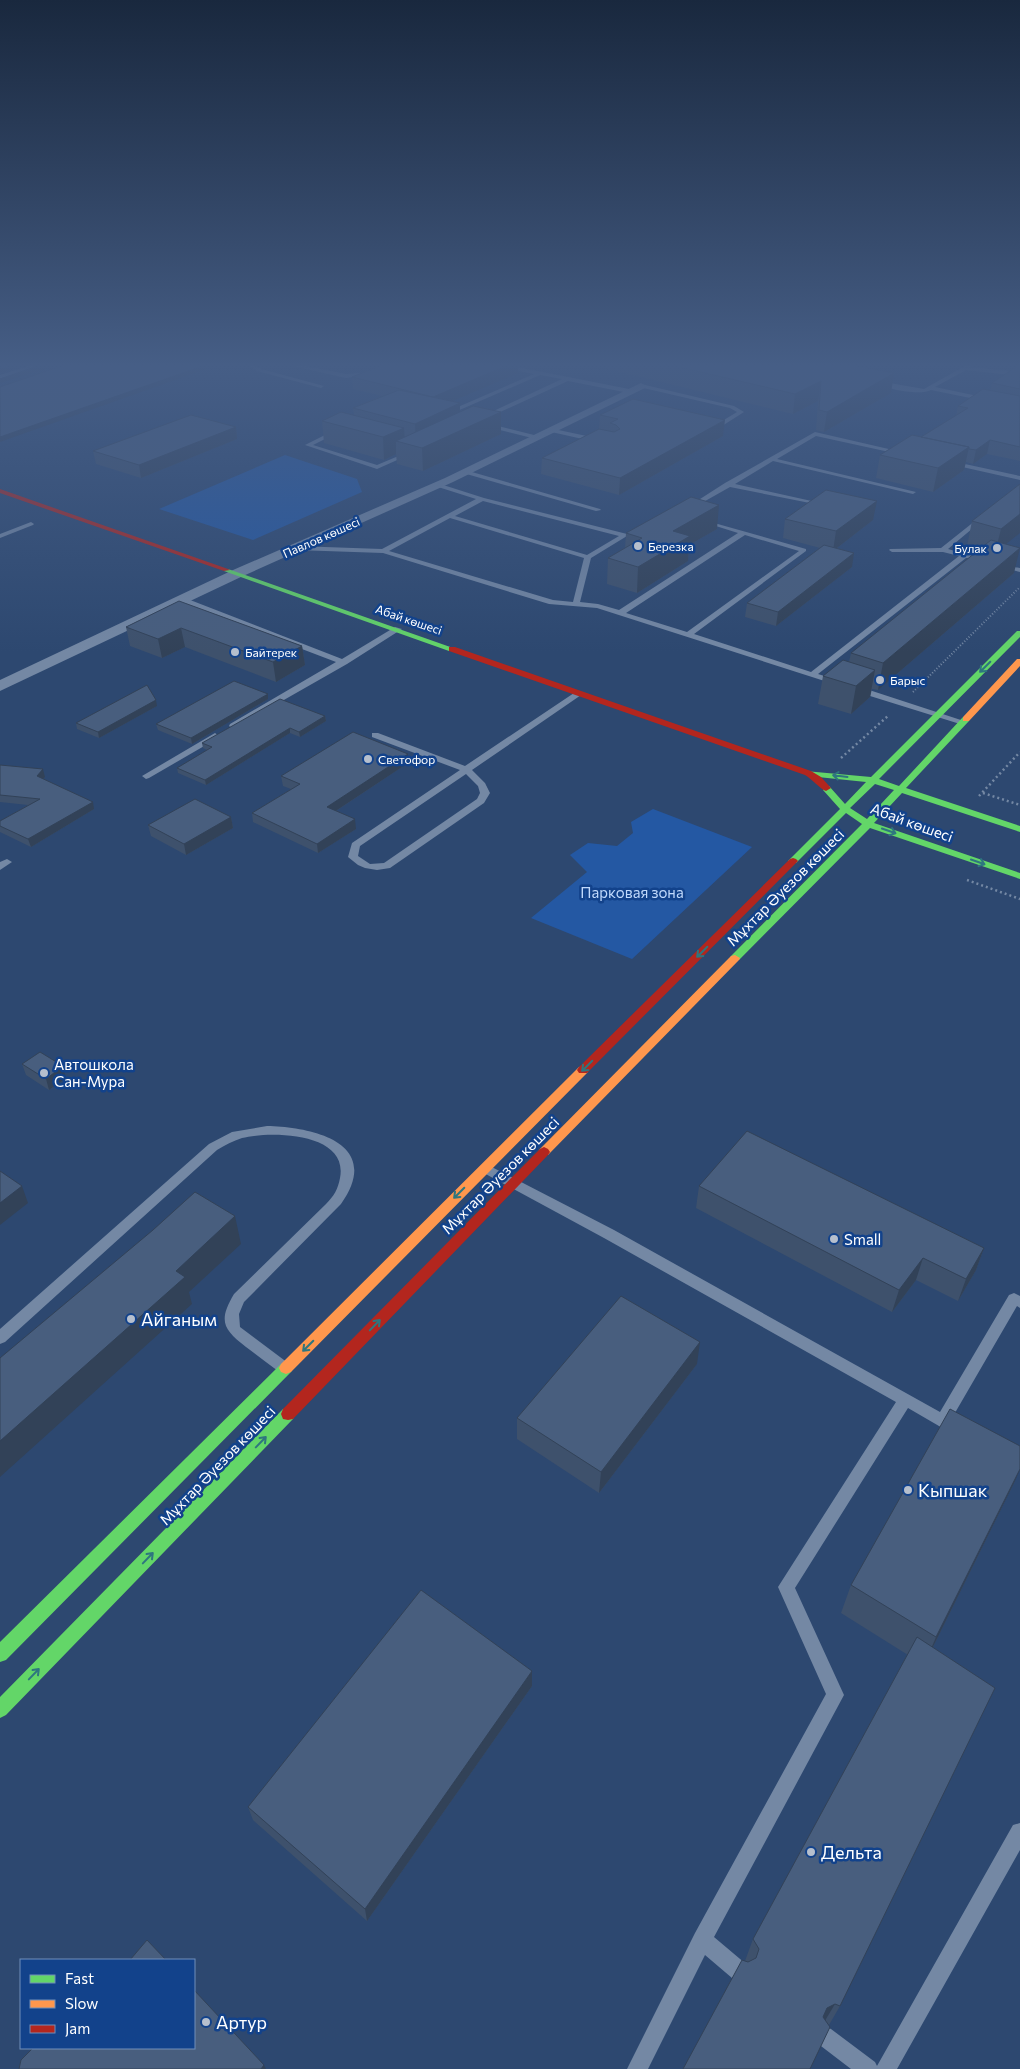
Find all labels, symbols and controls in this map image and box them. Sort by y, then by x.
street label: Павлов көшесі [280,514,362,560]
place label: Березка [648,539,694,553]
marker: Березка [632,540,644,552]
place label: Булак [954,541,988,555]
marker: Булак [991,542,1003,554]
street label: Абай көшесі [374,601,444,637]
place label: Байтерек [245,645,298,659]
marker: Байтерек [229,646,241,658]
one-way arrow [979,661,992,673]
place label: Барыс [890,673,925,687]
marker: Барыс [874,674,886,686]
place label: Светофор [378,752,435,766]
marker: Светофор [362,753,374,765]
one-way arrow [833,771,849,781]
street label: Абай көшесі [868,799,956,845]
street label: Мұхтар Әуезов көшесі [723,825,847,949]
one-way arrow [881,827,897,836]
one-way arrow [970,858,985,867]
park label: Парковая зона [580,883,684,901]
one-way arrow [696,945,708,958]
place label: Автошкола Сан-Мура [54,1055,134,1090]
one-way arrow [581,1060,593,1072]
marker: Автошкола Сан-Мура [38,1067,50,1079]
street label: Мұхтар Әуезов көшесі [438,1113,562,1237]
one-way arrow [454,1187,466,1199]
place label: Small [844,1230,881,1248]
marker: Small [828,1233,840,1245]
place label: Айганым [141,1308,217,1330]
marker: Айганым [125,1313,137,1325]
one-way arrow [368,1320,380,1332]
one-way arrow [301,1340,314,1352]
street label: Мұхтар Әуезов көшесі [155,1402,279,1528]
one-way arrow [255,1435,267,1448]
place label: Кыпшак [918,1479,988,1501]
marker: Кыпшак [902,1484,914,1496]
one-way arrow [141,1552,154,1564]
one-way arrow [28,1668,40,1680]
place label: Дельта [821,1841,882,1863]
marker: Дельта [805,1846,817,1858]
legend [20,1959,195,2049]
text: Fast [65,1969,94,1987]
text: Slow [65,1994,98,2012]
place label: Артур [216,2011,267,2033]
marker: Артур [200,2016,212,2028]
text: Jam [65,2019,90,2037]

